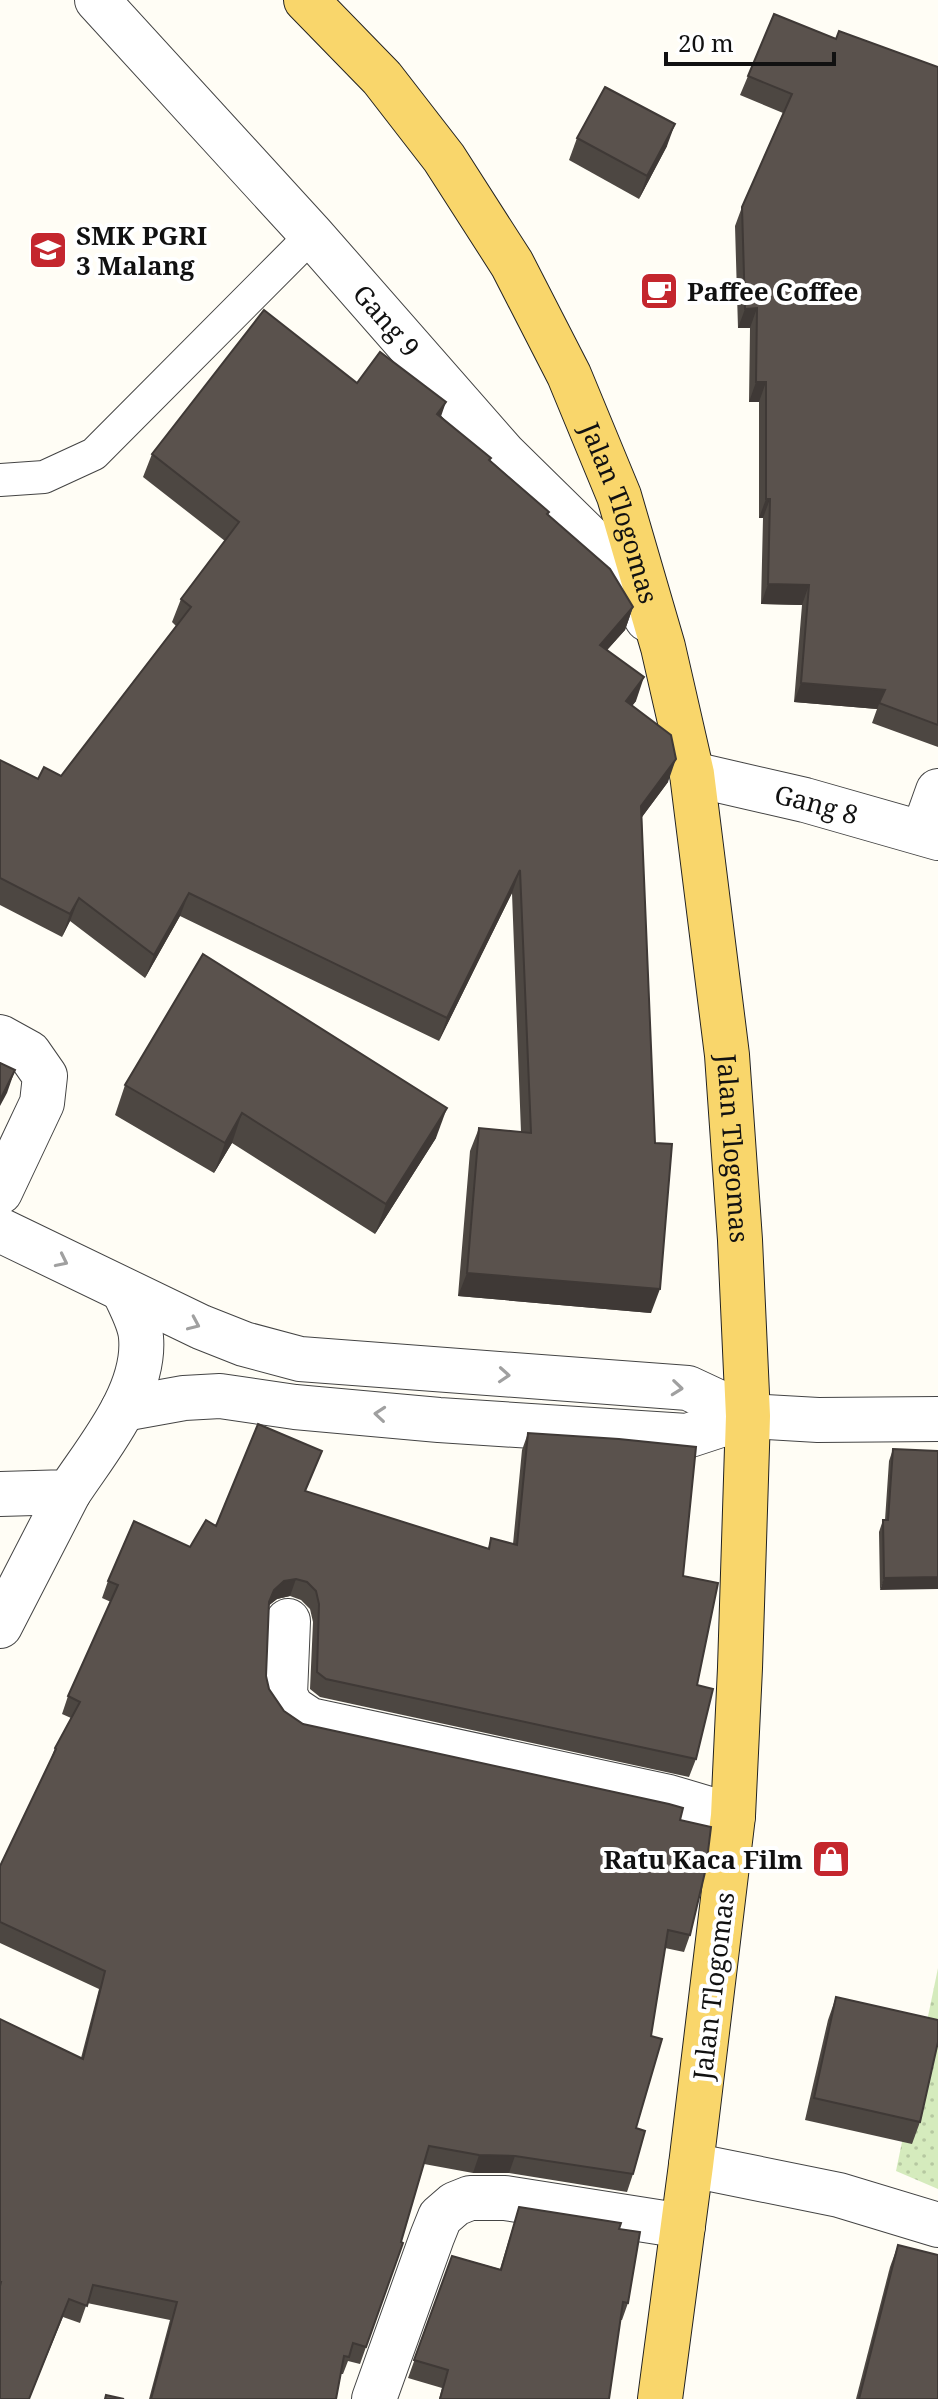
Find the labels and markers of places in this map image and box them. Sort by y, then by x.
place label: SMK PGRI 3 Malang [76,217,207,283]
school or university icon: SMK PGRI 3 Malang [27,229,69,271]
cafe icon: Paffee Coffee [638,270,680,312]
place label: Paffee Coffee [687,273,858,309]
shop icon: Ratu Kaca Film [810,1838,852,1880]
place label: Ratu Kaca Film [603,1841,803,1877]

